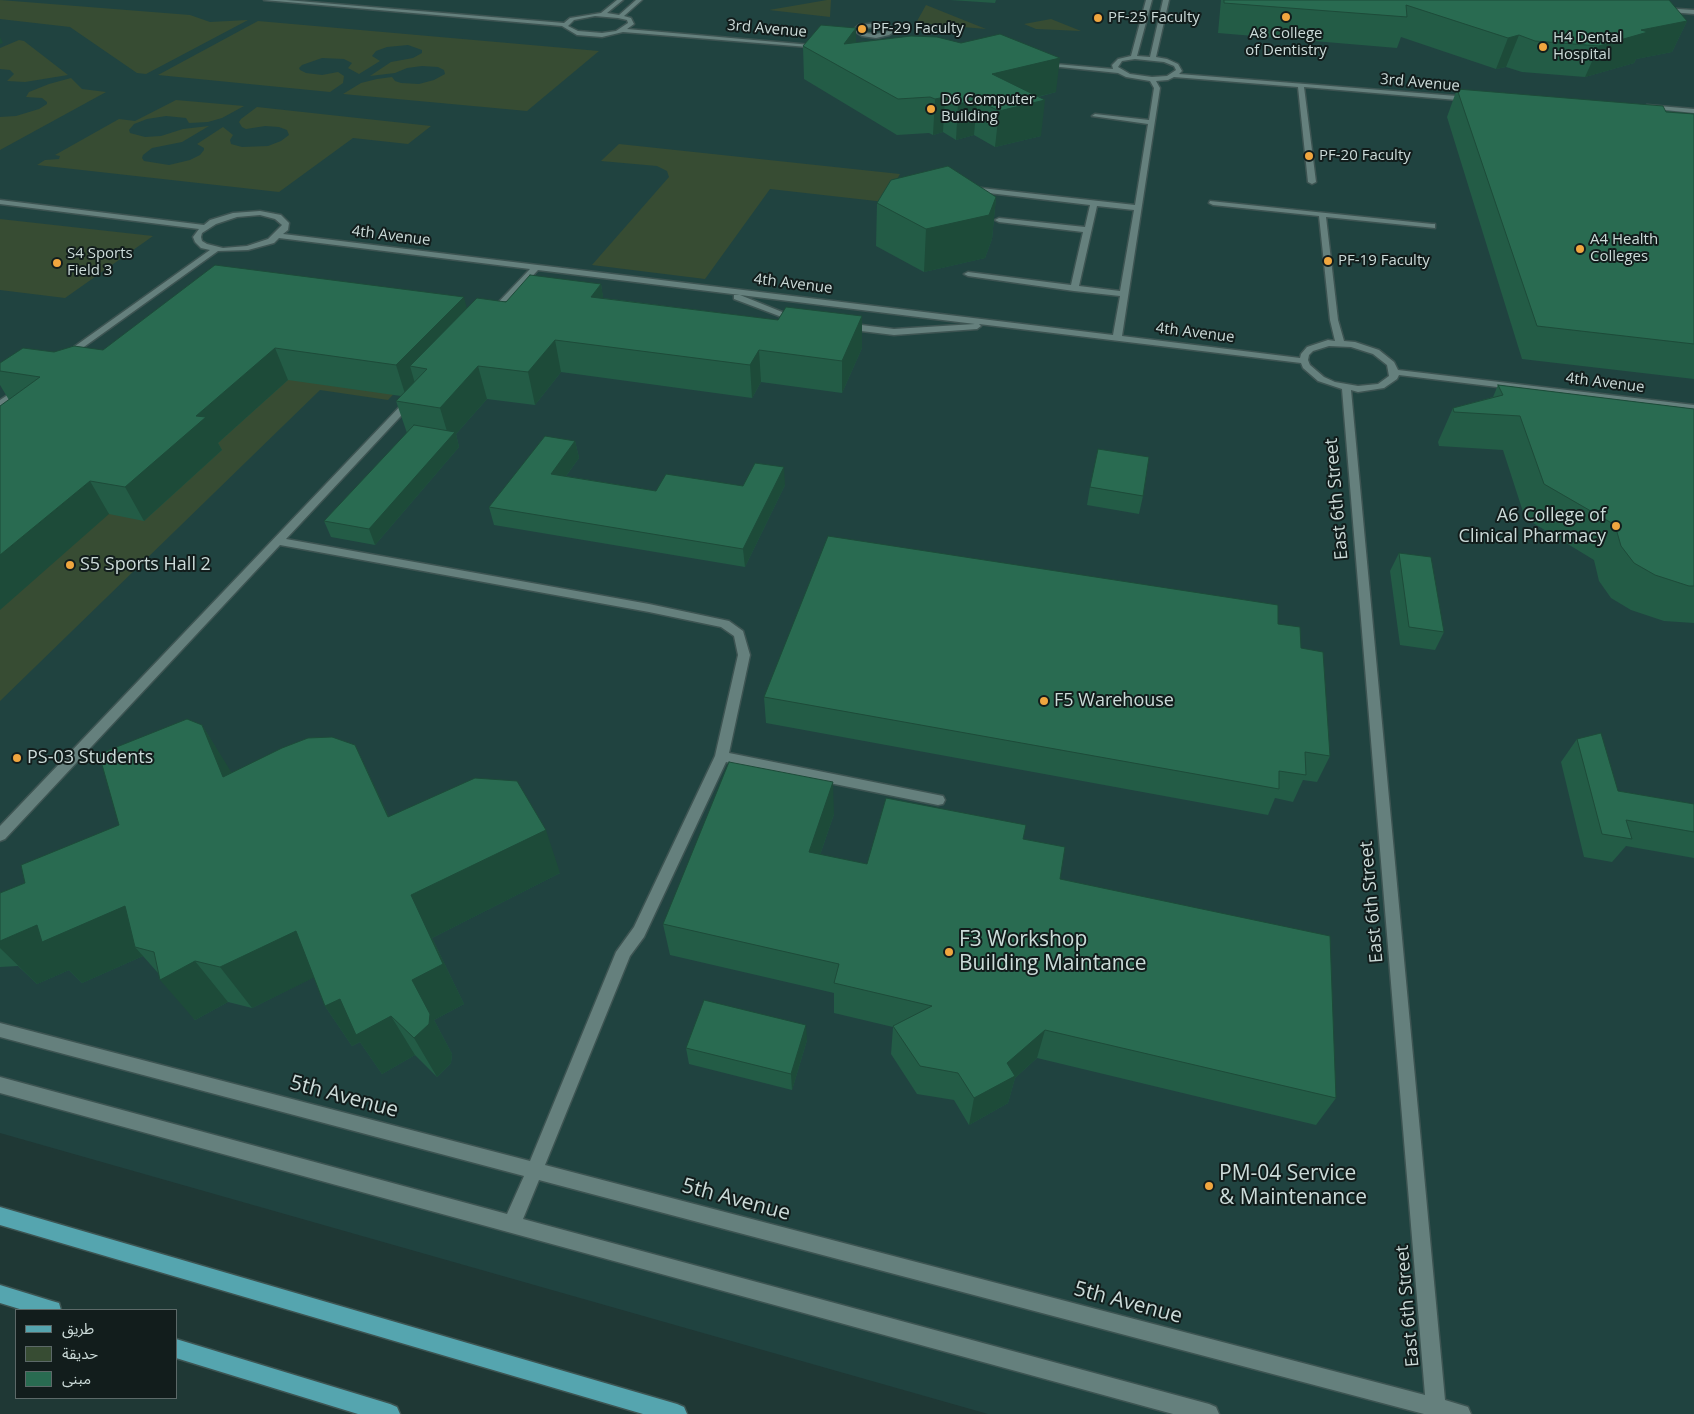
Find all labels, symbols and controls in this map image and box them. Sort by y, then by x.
place label: PF-25 Faculty [1108,9,1200,27]
marker: A8 College of Dentistry [1280,11,1292,23]
marker: PF-25 Faculty [1092,12,1104,24]
street label: 3rd Avenue [726,17,808,41]
place label: PF-29 Faculty [872,20,964,38]
marker: PF-29 Faculty [856,23,868,35]
place label: A8 College of Dentistry [1245,25,1327,60]
place label: H4 Dental Hospital [1553,29,1623,64]
marker: H4 Dental Hospital [1537,41,1549,53]
street label: 3rd Avenue [1379,71,1461,95]
place label: D6 Computer Building [941,91,1035,126]
marker: D6 Computer Building [925,103,937,115]
place label: PF-20 Faculty [1319,147,1411,165]
marker: PF-20 Faculty [1303,150,1315,162]
street label: 4th Avenue [351,222,431,250]
place label: A4 Health Colleges [1590,231,1658,266]
marker: A4 Health Colleges [1574,243,1586,255]
place label: S4 Sports Field 3 [67,245,133,280]
place label: PF-19 Faculty [1338,252,1430,270]
marker: PF-19 Faculty [1322,255,1334,267]
marker: S4 Sports Field 3 [51,257,63,269]
street label: 4th Avenue [753,270,833,298]
street label: 4th Avenue [1155,319,1235,347]
street label: 4th Avenue [1565,369,1645,397]
street label: East 6th Street [1321,437,1353,561]
place label: A6 College of Clinical Pharmacy [1459,505,1606,548]
marker: A6 College of Clinical Pharmacy [1610,520,1622,532]
place label: S5 Sports Hall 2 [80,554,211,576]
marker: S5 Sports Hall 2 [64,559,76,571]
place label: F5 Warehouse [1054,690,1174,712]
marker: F5 Warehouse [1038,695,1050,707]
place label: PS-03 Students [27,747,153,769]
marker: PS-03 Students [11,752,23,764]
street label: East 6th Street [1356,840,1388,964]
place label: F3 Workshop Building Maintance [959,927,1147,977]
marker: F3 Workshop Building Maintance [943,946,955,958]
street label: 5th Avenue [287,1070,401,1124]
place label: PM-04 Service & Maintenance [1219,1161,1367,1211]
street label: 5th Avenue [679,1173,793,1227]
marker: PM-04 Service & Maintenance [1203,1180,1215,1192]
street label: East 6th Street [1392,1244,1424,1368]
street label: 5th Avenue [1071,1276,1185,1330]
legend [15,1309,178,1399]
text: طريق [62,1318,94,1338]
text: حديقة [62,1343,98,1363]
text: مبنى [62,1368,91,1388]

